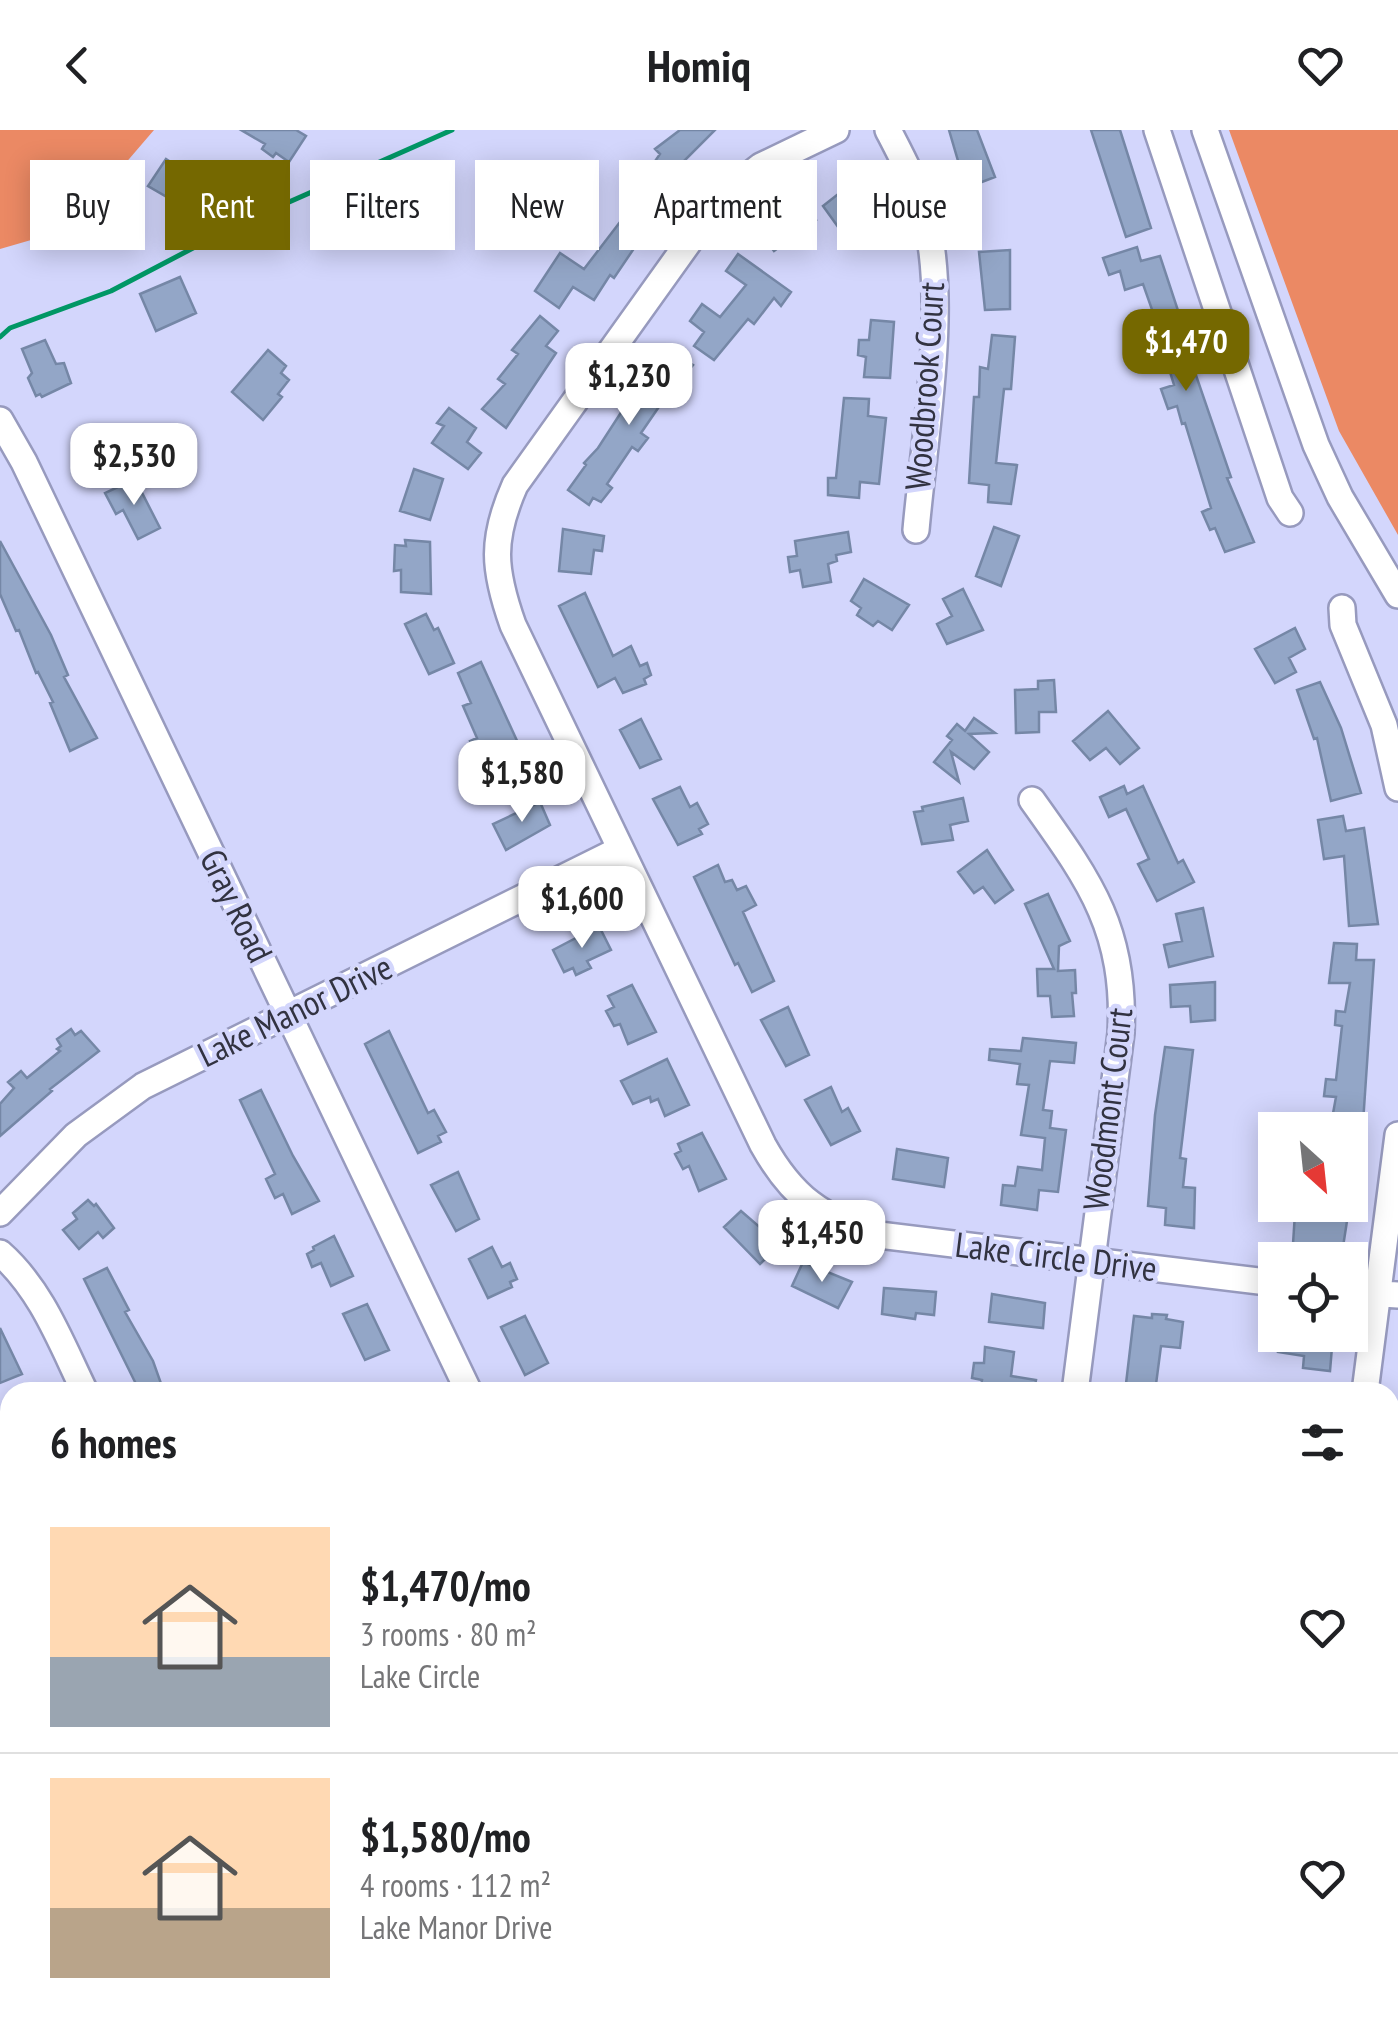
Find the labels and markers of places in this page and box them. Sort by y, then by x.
pin: $1,470 [1105,309,1267,394]
pin: $1,230 [548,343,710,428]
pin: $2,530 [53,423,215,508]
pin: $1,580 [441,740,603,825]
pin: $1,600 [501,866,663,951]
pin: $1,450 [741,1200,903,1285]

